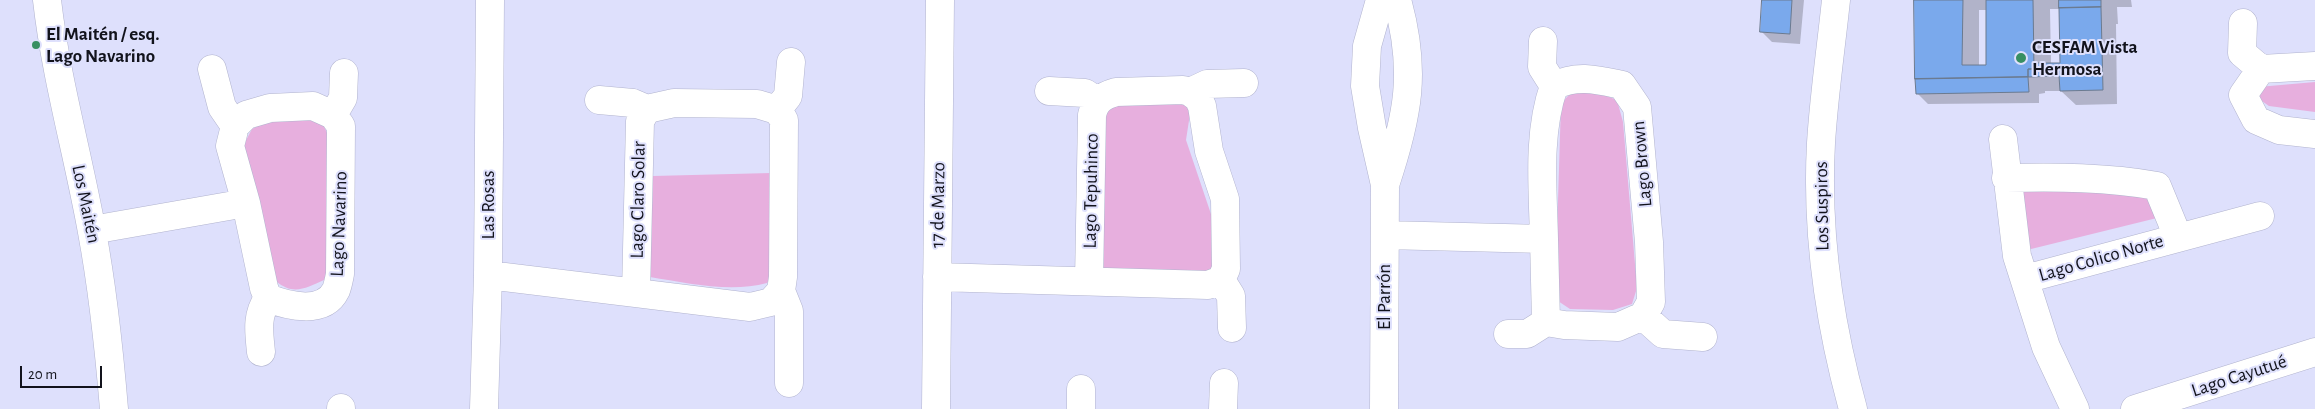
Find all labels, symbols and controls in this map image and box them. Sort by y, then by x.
place label: El Maitén / esq. Lago Navarino [46,23,160,67]
place label: CESFAM Vista Hermosa [2032,36,2138,80]
marker: El Maitén / esq. Lago Navarino [30,39,42,51]
marker: CESFAM Vista Hermosa [2014,51,2028,65]
street label: Lago Brown [1627,120,1657,208]
street label: Lago Tepuhinco [1079,133,1103,249]
street label: Lago Claro Solar [626,141,650,259]
street label: Los Suspiros [1810,161,1834,251]
street label: 17 de Marzo [926,162,950,248]
street label: Los Maitén [67,163,105,245]
street label: Lago Navarino [326,171,352,277]
street label: Las Rosas [477,171,499,239]
street label: Lago Colico Norte [2036,229,2166,287]
street label: El Parrón [1373,264,1395,330]
street label: Lago Cayutué [2188,350,2290,402]
scale bar [22,356,105,388]
text: 20 m [28,367,57,382]

